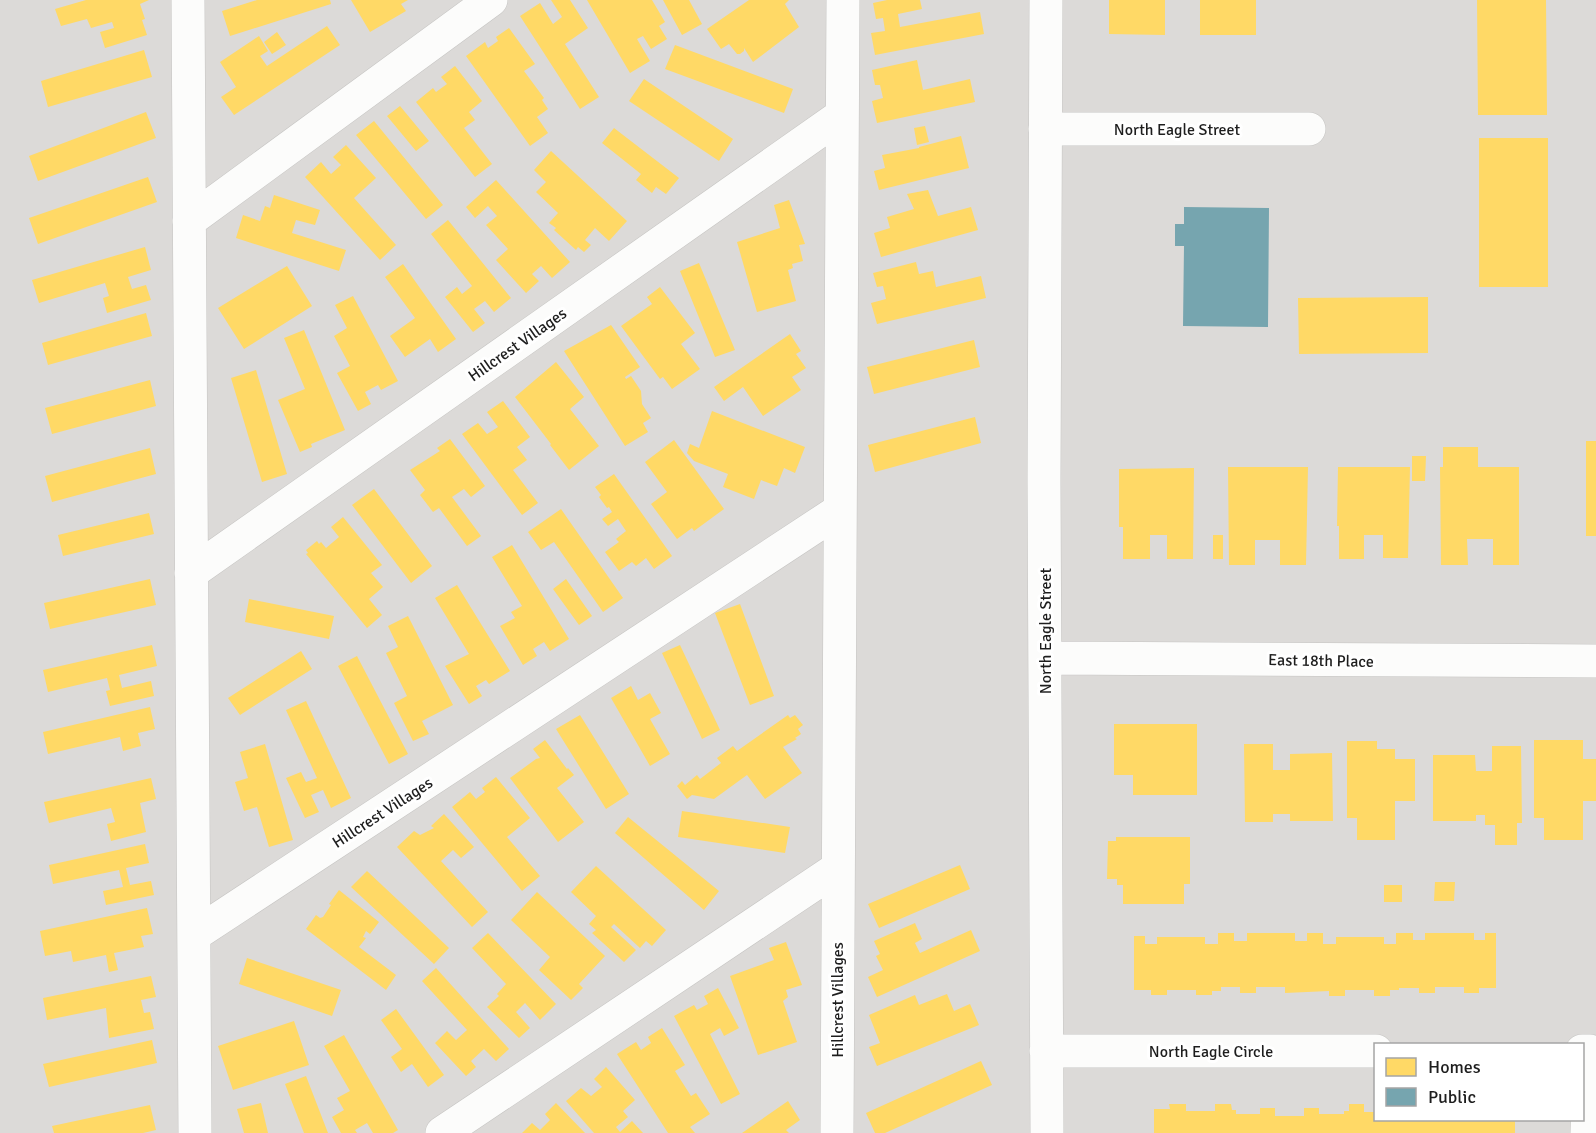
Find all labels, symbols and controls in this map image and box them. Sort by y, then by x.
street label: North Eagle Street [1114,120,1241,140]
street label: Hillcrest Villages [464,303,571,386]
street label: North Eagle Street [1036,567,1056,694]
street label: East 18th Place [1268,650,1374,672]
street label: Hillcrest Villages [329,773,437,853]
street label: Hillcrest Villages [828,942,848,1058]
street label: North Eagle Circle [1149,1042,1273,1062]
legend [1374,1043,1584,1121]
text: Homes [1428,1056,1481,1078]
text: Public [1428,1086,1476,1108]

